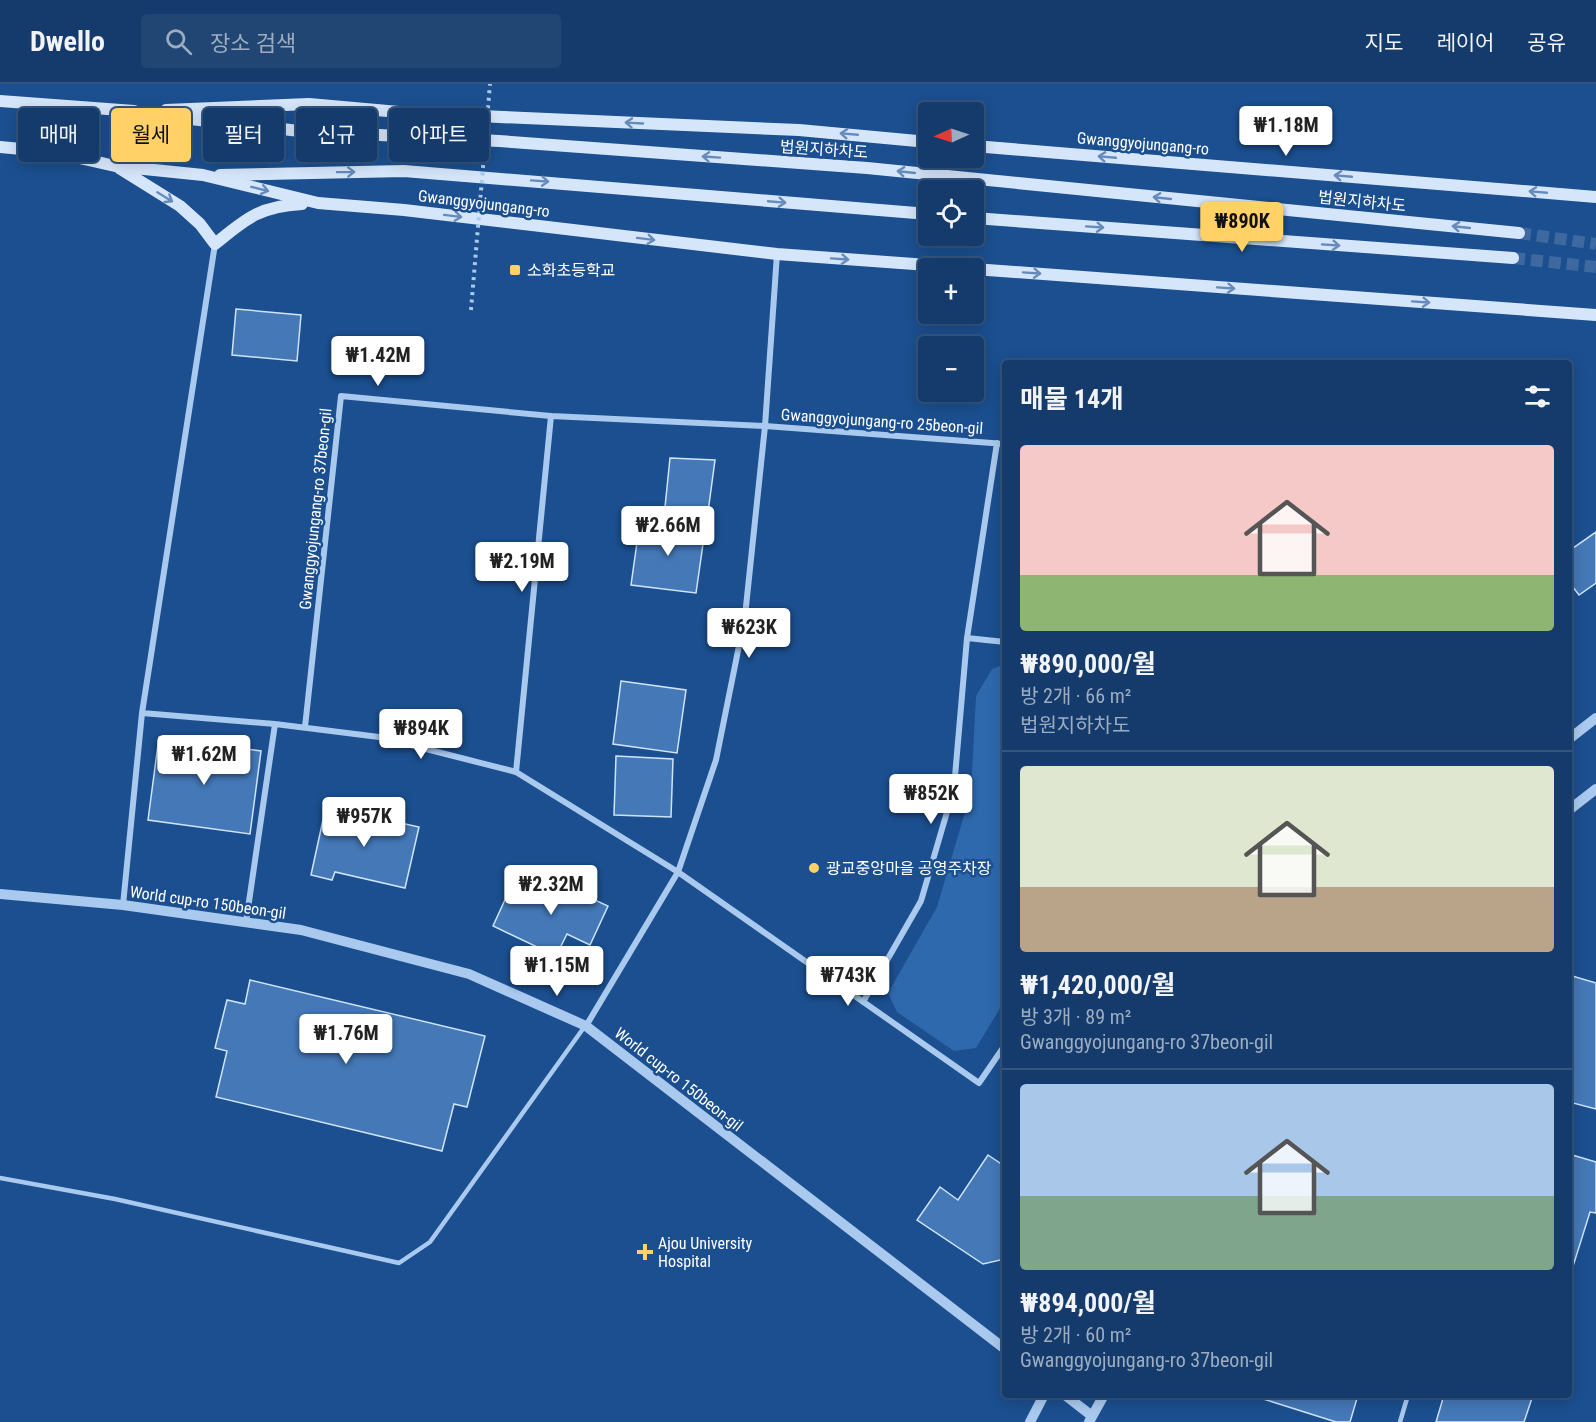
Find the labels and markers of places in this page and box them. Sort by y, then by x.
pin: ₩1.18M [1237,106,1335,157]
pin: ₩890K [1200,202,1284,253]
place label: 소화초등학교 [527,261,615,280]
marker: 소화초등학교 [508,263,522,277]
pin: ₩1.42M [329,336,427,387]
pin: ₩2.66M [619,506,717,557]
pin: ₩2.19M [473,542,571,593]
pin: ₩623K [707,608,791,659]
pin: ₩894K [379,709,463,760]
pin: ₩1.62M [155,735,253,786]
pin: ₩852K [889,774,973,825]
pin: ₩957K [322,797,406,848]
place label: 광교중앙마을 공영주차장 [826,859,992,878]
marker: 광교중앙마을 공영주차장 [807,861,821,875]
pin: ₩2.32M [502,865,600,916]
pin: ₩1.15M [508,946,606,997]
pin: ₩743K [806,956,890,1007]
pin: ₩1.76M [297,1014,395,1065]
place label: Ajou University Hospital [658,1234,752,1271]
marker: Ajou University Hospital [636,1243,654,1261]

